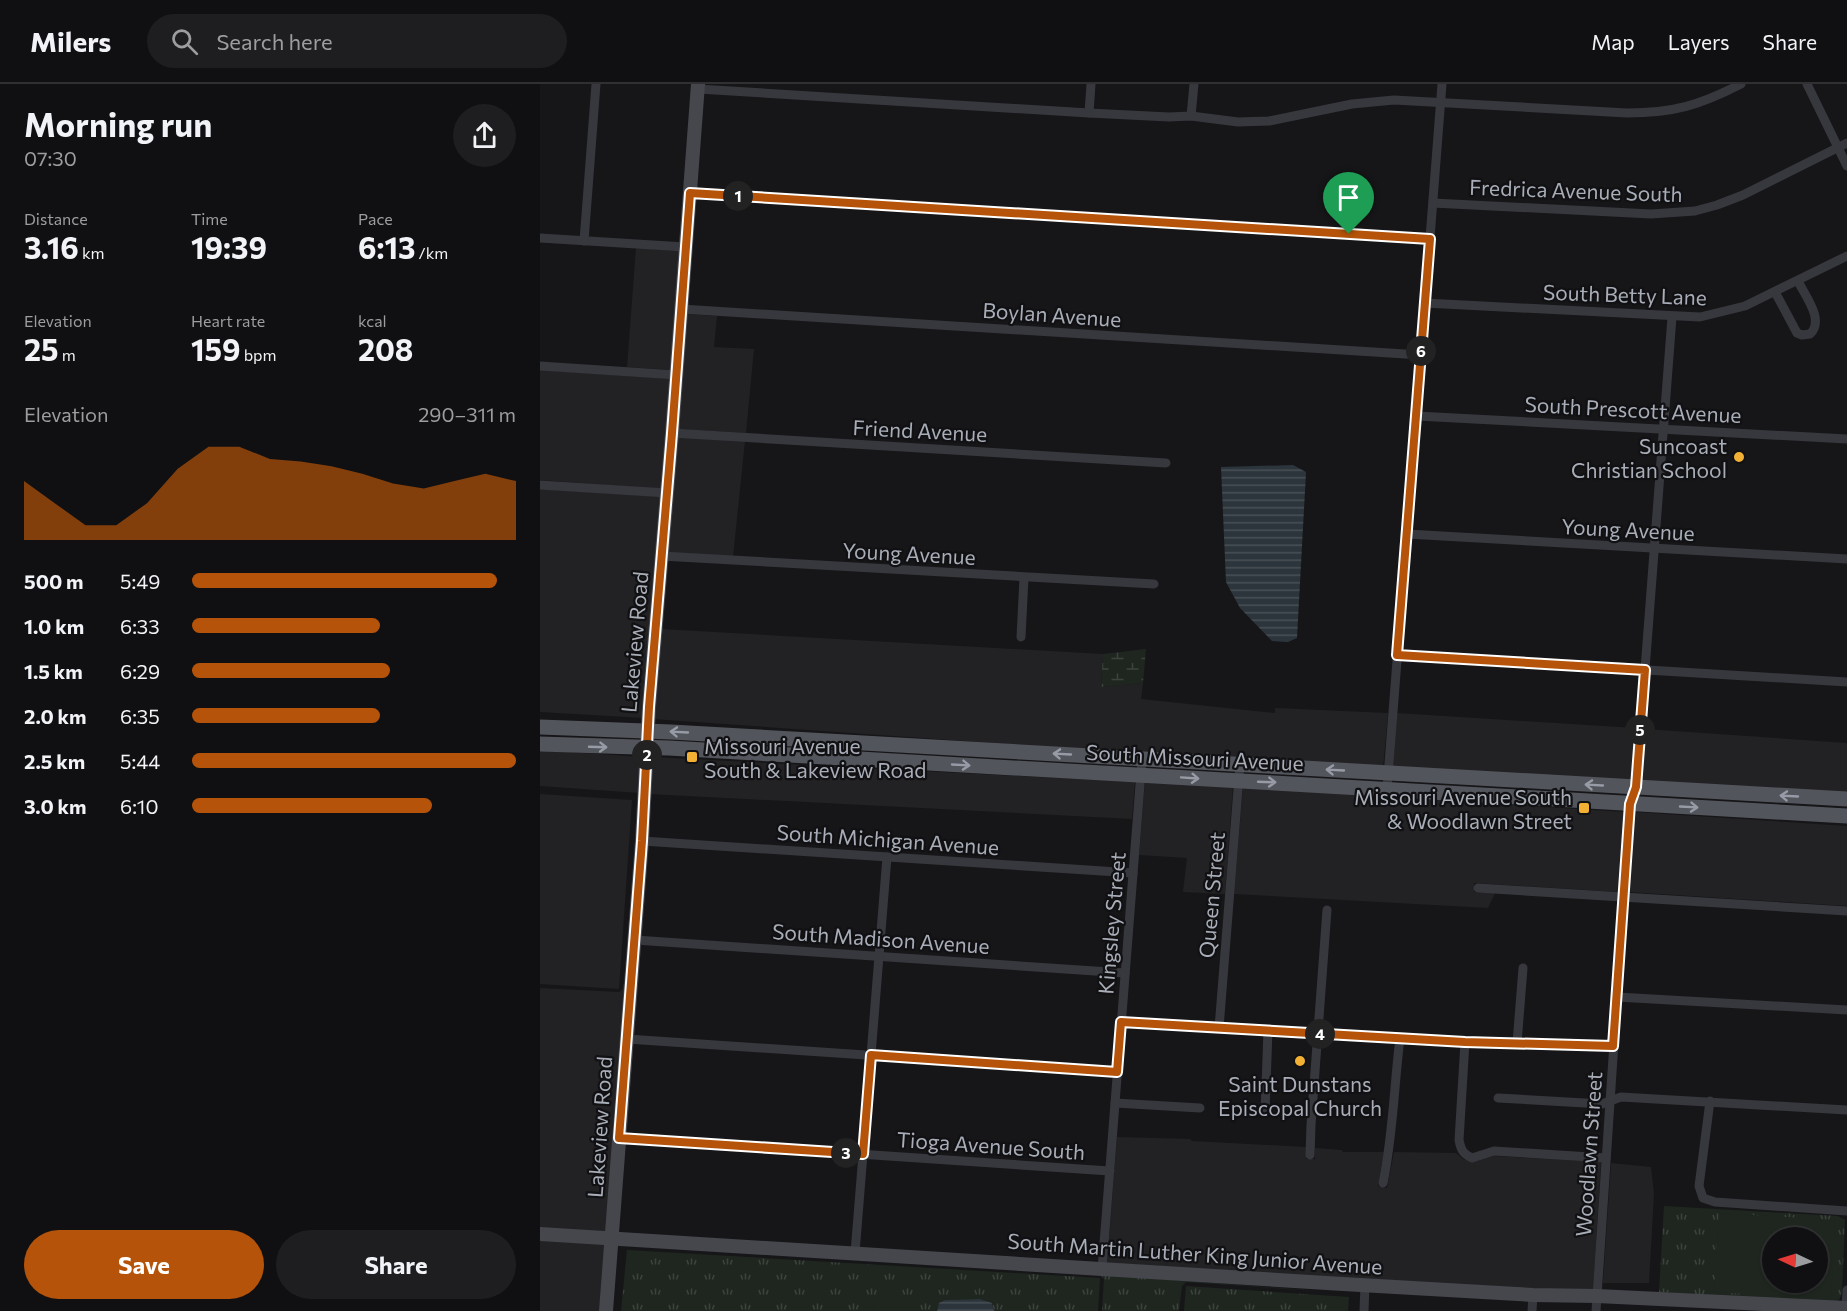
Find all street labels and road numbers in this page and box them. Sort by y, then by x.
street label: Fredrica Avenue South [1469,174,1683,206]
street label: South Betty Lane [1543,279,1707,309]
street label: Boylan Avenue [982,297,1122,331]
street label: South Prescott Avenue [1524,391,1742,427]
street label: Friend Avenue [852,414,988,446]
street label: Young Avenue [1561,513,1695,545]
street label: Young Avenue [842,537,976,569]
street label: Lakeview Road [615,570,653,714]
street label: South Missouri Avenue [1086,739,1304,775]
street label: South Michigan Avenue [776,819,1000,859]
street label: Queen Street [1193,831,1229,959]
street label: Kingsley Street [1092,851,1130,995]
street label: South Madison Avenue [771,918,991,958]
street label: Lakeview Road [582,1056,616,1198]
street label: Woodlawn Street [1570,1071,1606,1237]
street label: Tioga Avenue South [896,1126,1086,1164]
street label: South Martin Luther King Junior Avenue [1007,1227,1383,1279]

